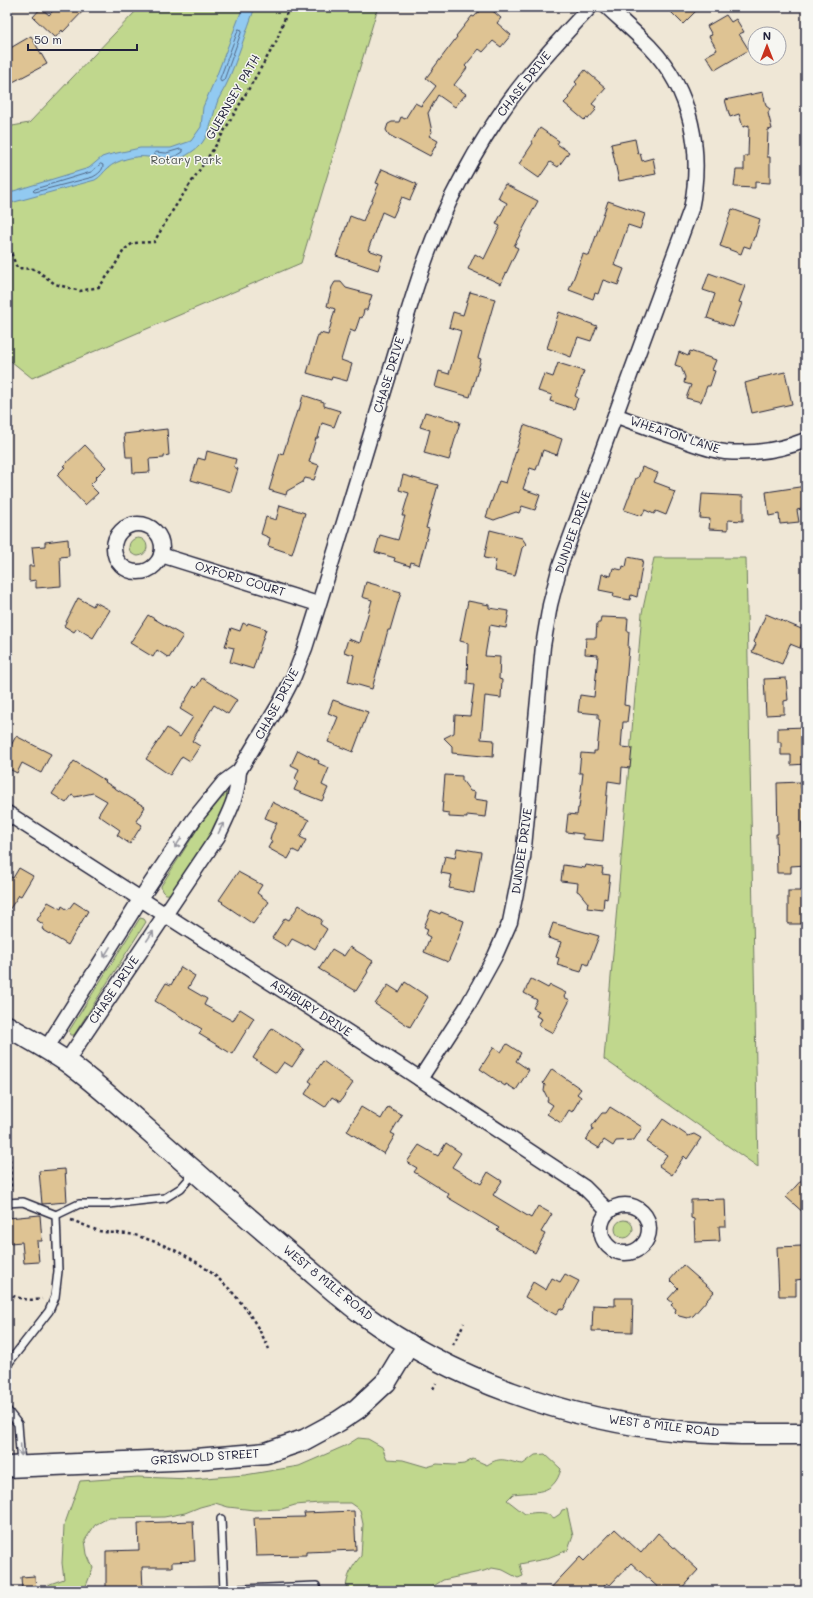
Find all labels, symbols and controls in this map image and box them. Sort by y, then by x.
scale bar [28,26,137,52]
north arrow [747,26,787,66]
text: N [763,28,771,43]
text: 50 m [34,31,62,47]
street label: CHASE DRIVE [493,47,554,119]
street label: GUERNSEY PATH [201,51,263,142]
park label: Rotary Park [151,151,221,167]
street label: CHASE DRIVE [369,335,407,415]
street label: WHEATON LANE [628,412,722,456]
street label: DUNDEE DRIVE [550,488,594,575]
street label: OXFORD COURT [193,557,288,600]
street label: CHASE DRIVE [251,665,302,742]
street label: DUNDEE DRIVE [507,807,535,895]
one-way arrow [218,822,226,834]
one-way arrow [174,837,182,848]
one-way arrow [146,931,154,942]
one-way arrow [103,946,111,957]
street label: CHASE DRIVE [85,952,142,1027]
street label: ASHBURY DRIVE [268,975,356,1040]
street label: WEST 8 MILE ROAD [280,1241,377,1323]
street label: WEST 8 MILE ROAD [608,1410,720,1440]
one-way arrow [17,1443,24,1456]
street label: GRISWOLD STREET [150,1444,260,1468]

